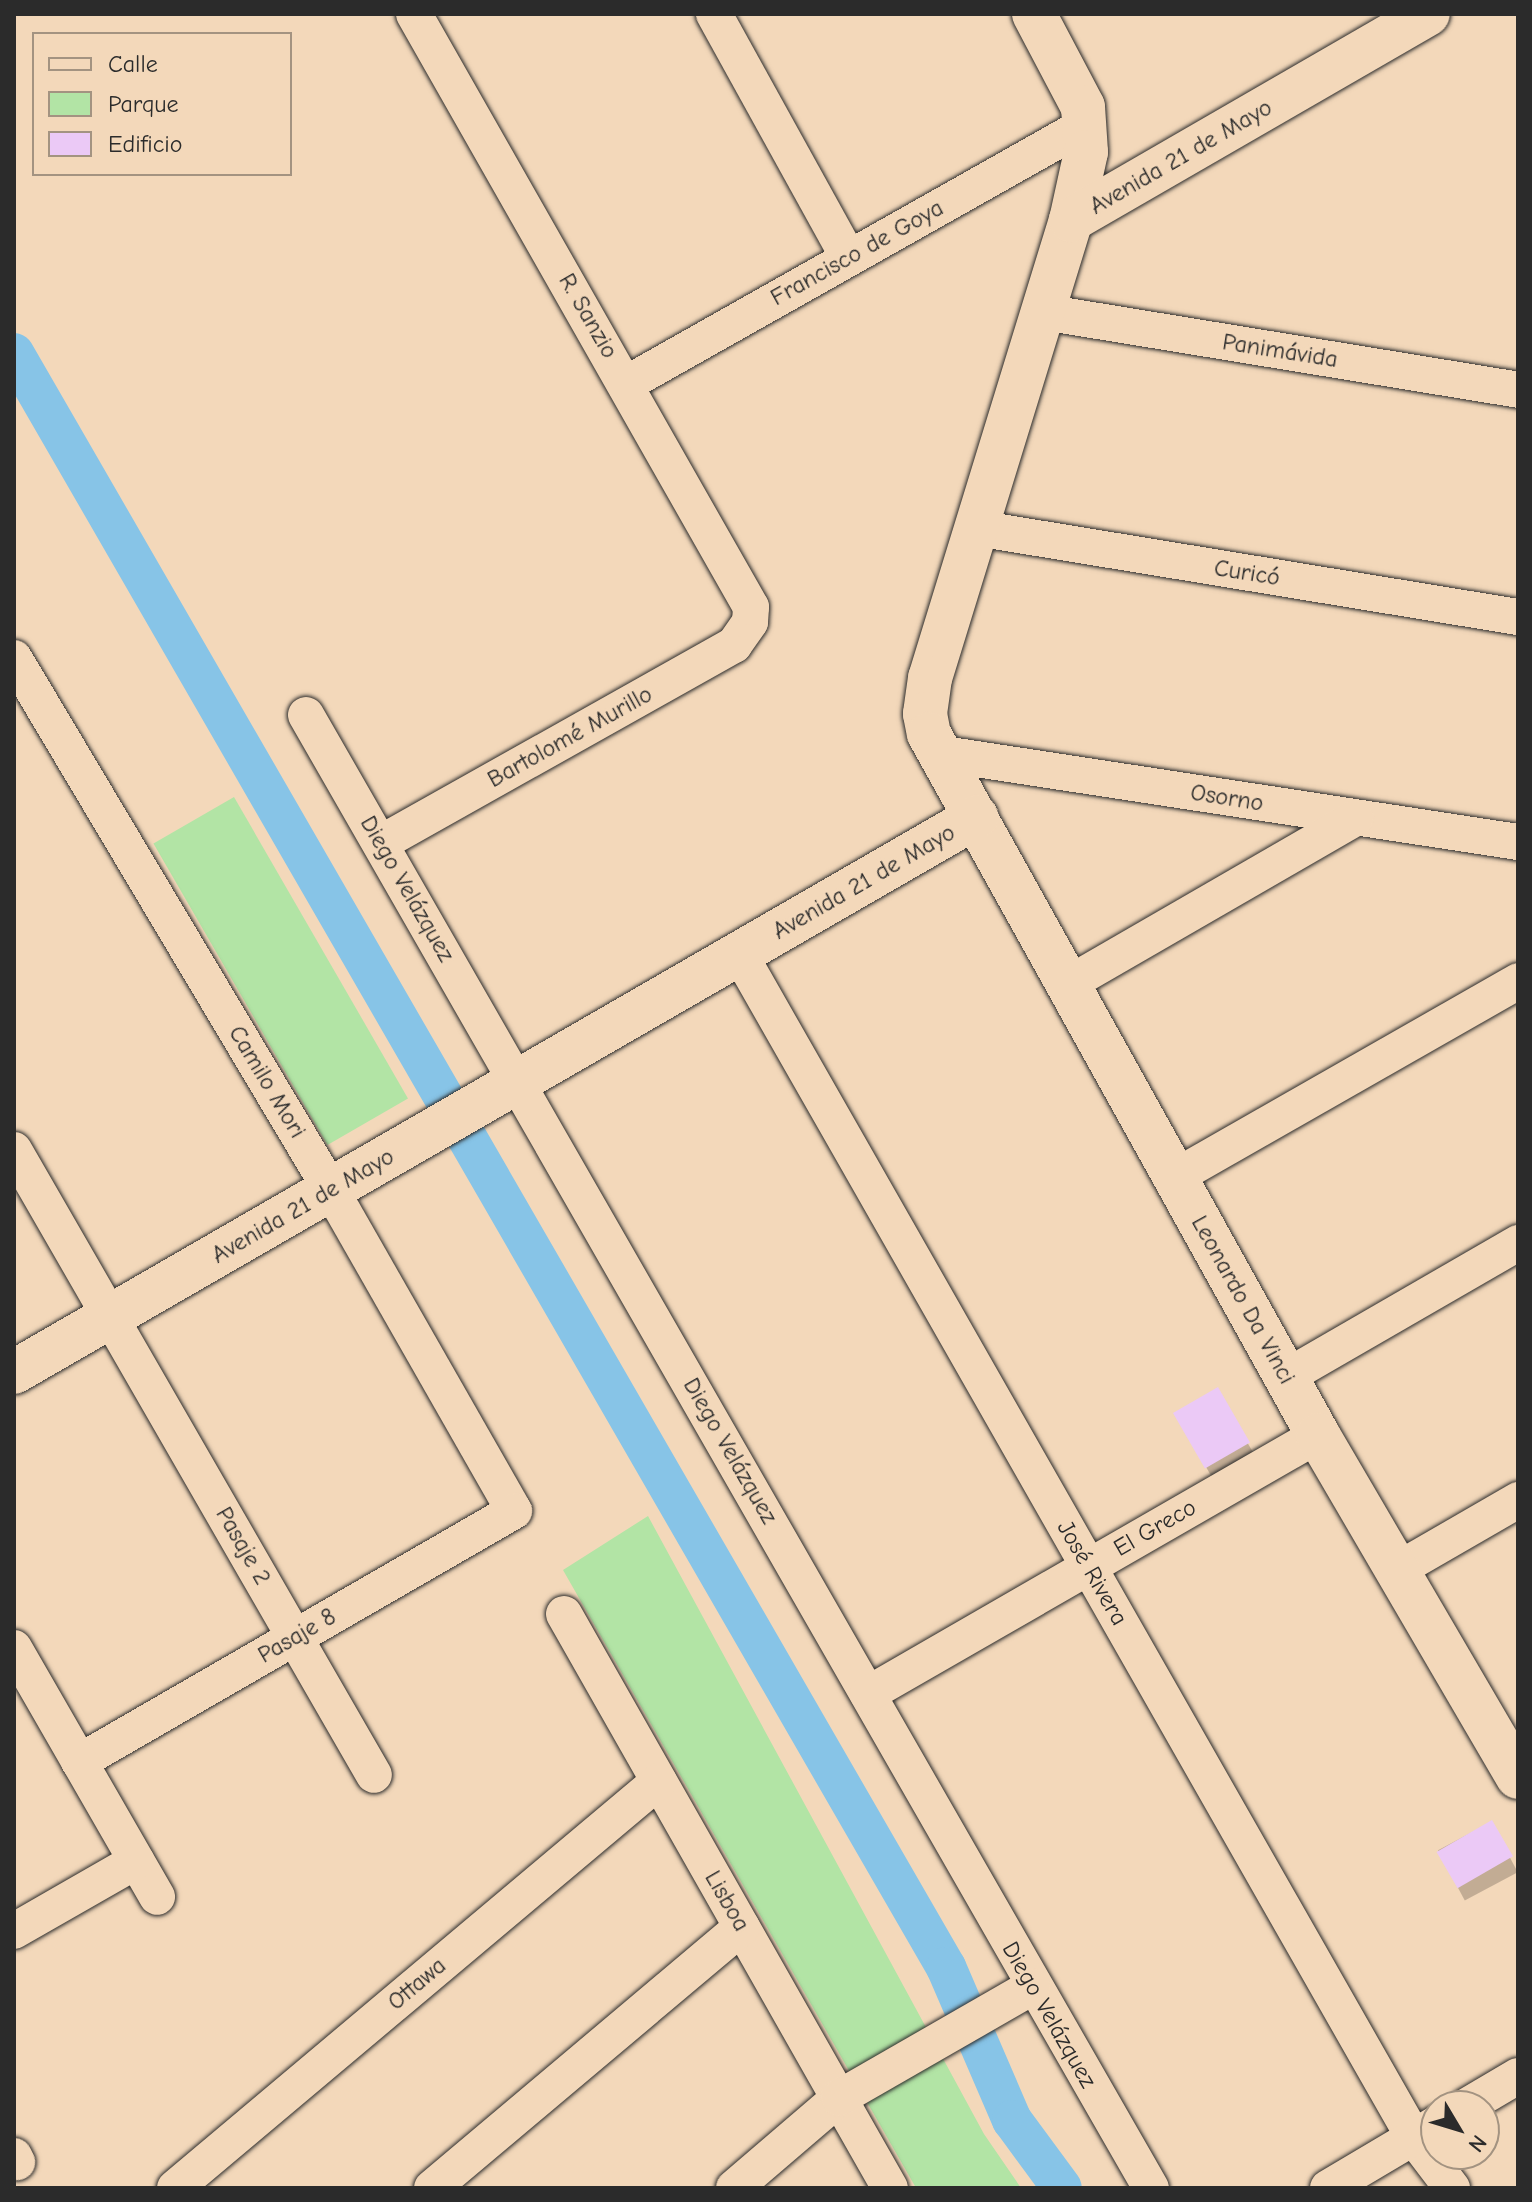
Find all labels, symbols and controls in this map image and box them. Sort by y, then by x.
legend [32,32,292,176]
text: Calle [108,50,158,78]
text: Parque [108,90,179,118]
street label: Avenida 21 de Mayo [1085,93,1277,221]
text: Edificio [108,130,183,158]
street label: Francisco de Goya [766,194,948,312]
street label: R. Sanzio [552,268,624,364]
street label: Panimávida [1220,328,1340,374]
street label: Curicó [1212,554,1282,592]
street label: Bartolomé Murillo [483,680,657,794]
street label: Osorno [1188,778,1266,818]
street label: Diego Velázquez [354,811,460,967]
street label: Avenida 21 de Mayo [768,818,960,946]
street label: Camilo Mori [222,1021,312,1143]
street label: Avenida 21 de Mayo [207,1142,399,1270]
street label: Leonardo Da Vinci [1185,1211,1301,1389]
street label: Diego Velázquez [677,1373,783,1529]
street label: El Greco [1109,1493,1201,1563]
street label: Pasaje 2 [209,1502,277,1590]
street label: José Rivera [1050,1515,1134,1631]
street label: Pasaje 8 [253,1602,341,1670]
street label: Lisboa [698,1866,756,1936]
street label: Diego Velázquez [996,1937,1102,2093]
street label: Ottawa [382,1951,452,2017]
north arrow [1420,2090,1500,2170]
text: N [1463,2130,1492,2157]

